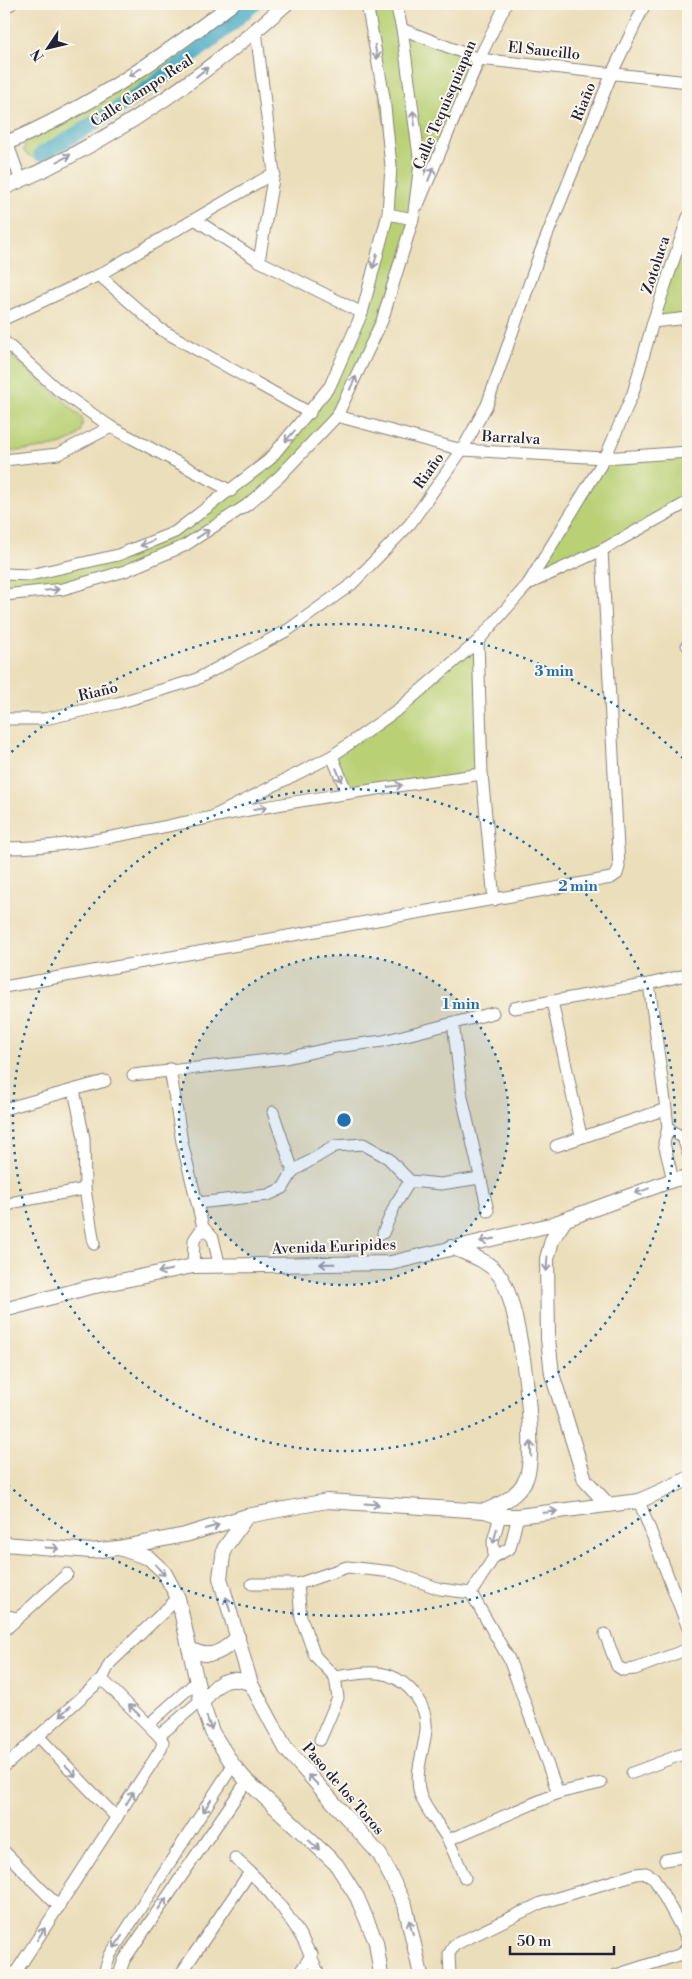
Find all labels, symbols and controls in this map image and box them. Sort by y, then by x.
north arrow [22,22,72,72]
street label: Calle Tequisquiapan [409,37,481,173]
street label: El Saucillo [507,38,581,64]
one-way arrow [372,43,381,59]
text: N [28,45,49,65]
street label: Calle Campo Real [87,50,197,131]
one-way arrow [129,67,143,77]
one-way arrow [195,67,208,78]
street label: Riaño [568,80,600,124]
one-way arrow [409,110,419,126]
one-way arrow [56,153,71,162]
one-way arrow [428,166,437,181]
street label: Zotoluca [638,233,674,296]
one-way arrow [370,253,380,269]
one-way arrow [348,376,358,391]
street label: Barralva [480,427,541,449]
one-way arrow [284,430,295,443]
street label: Riaño [410,449,448,493]
one-way arrow [196,528,210,538]
one-way arrow [140,539,155,549]
one-way arrow [44,585,60,595]
text: 3 min [534,662,574,681]
street label: Riaño [76,678,120,706]
one-way arrow [335,767,345,782]
one-way arrow [387,781,403,791]
one-way arrow [252,803,268,813]
text: 2 min [558,877,598,896]
text: 1 min [442,995,480,1014]
centre of rings [335,1111,353,1129]
one-way arrow [635,1187,650,1196]
street label: Avenida Euripides [271,1235,396,1259]
one-way arrow [479,1236,495,1245]
one-way arrow [543,1256,552,1272]
one-way arrow [320,1260,336,1269]
one-way arrow [158,1267,174,1277]
one-way arrow [526,1442,535,1458]
one-way arrow [363,1499,379,1508]
one-way arrow [542,1507,558,1517]
one-way arrow [204,1521,220,1531]
one-way arrow [490,1528,499,1544]
one-way arrow [44,1544,60,1553]
one-way arrow [155,1563,166,1576]
one-way arrow [223,1597,232,1613]
one-way arrow [127,1704,140,1716]
one-way arrow [59,1705,72,1717]
one-way arrow [205,1715,214,1730]
street label: Paso de los Toros [298,1739,388,1839]
one-way arrow [65,1764,77,1776]
one-way arrow [306,1774,319,1786]
one-way arrow [125,1792,135,1806]
one-way arrow [201,1799,212,1813]
one-way arrow [308,1839,321,1851]
one-way arrow [157,1897,167,1911]
one-way arrow [406,1920,416,1936]
scale bar [510,1924,613,1956]
one-way arrow [36,1928,46,1942]
text: 50 m [517,1932,551,1951]
one-way arrow [113,1935,123,1949]

